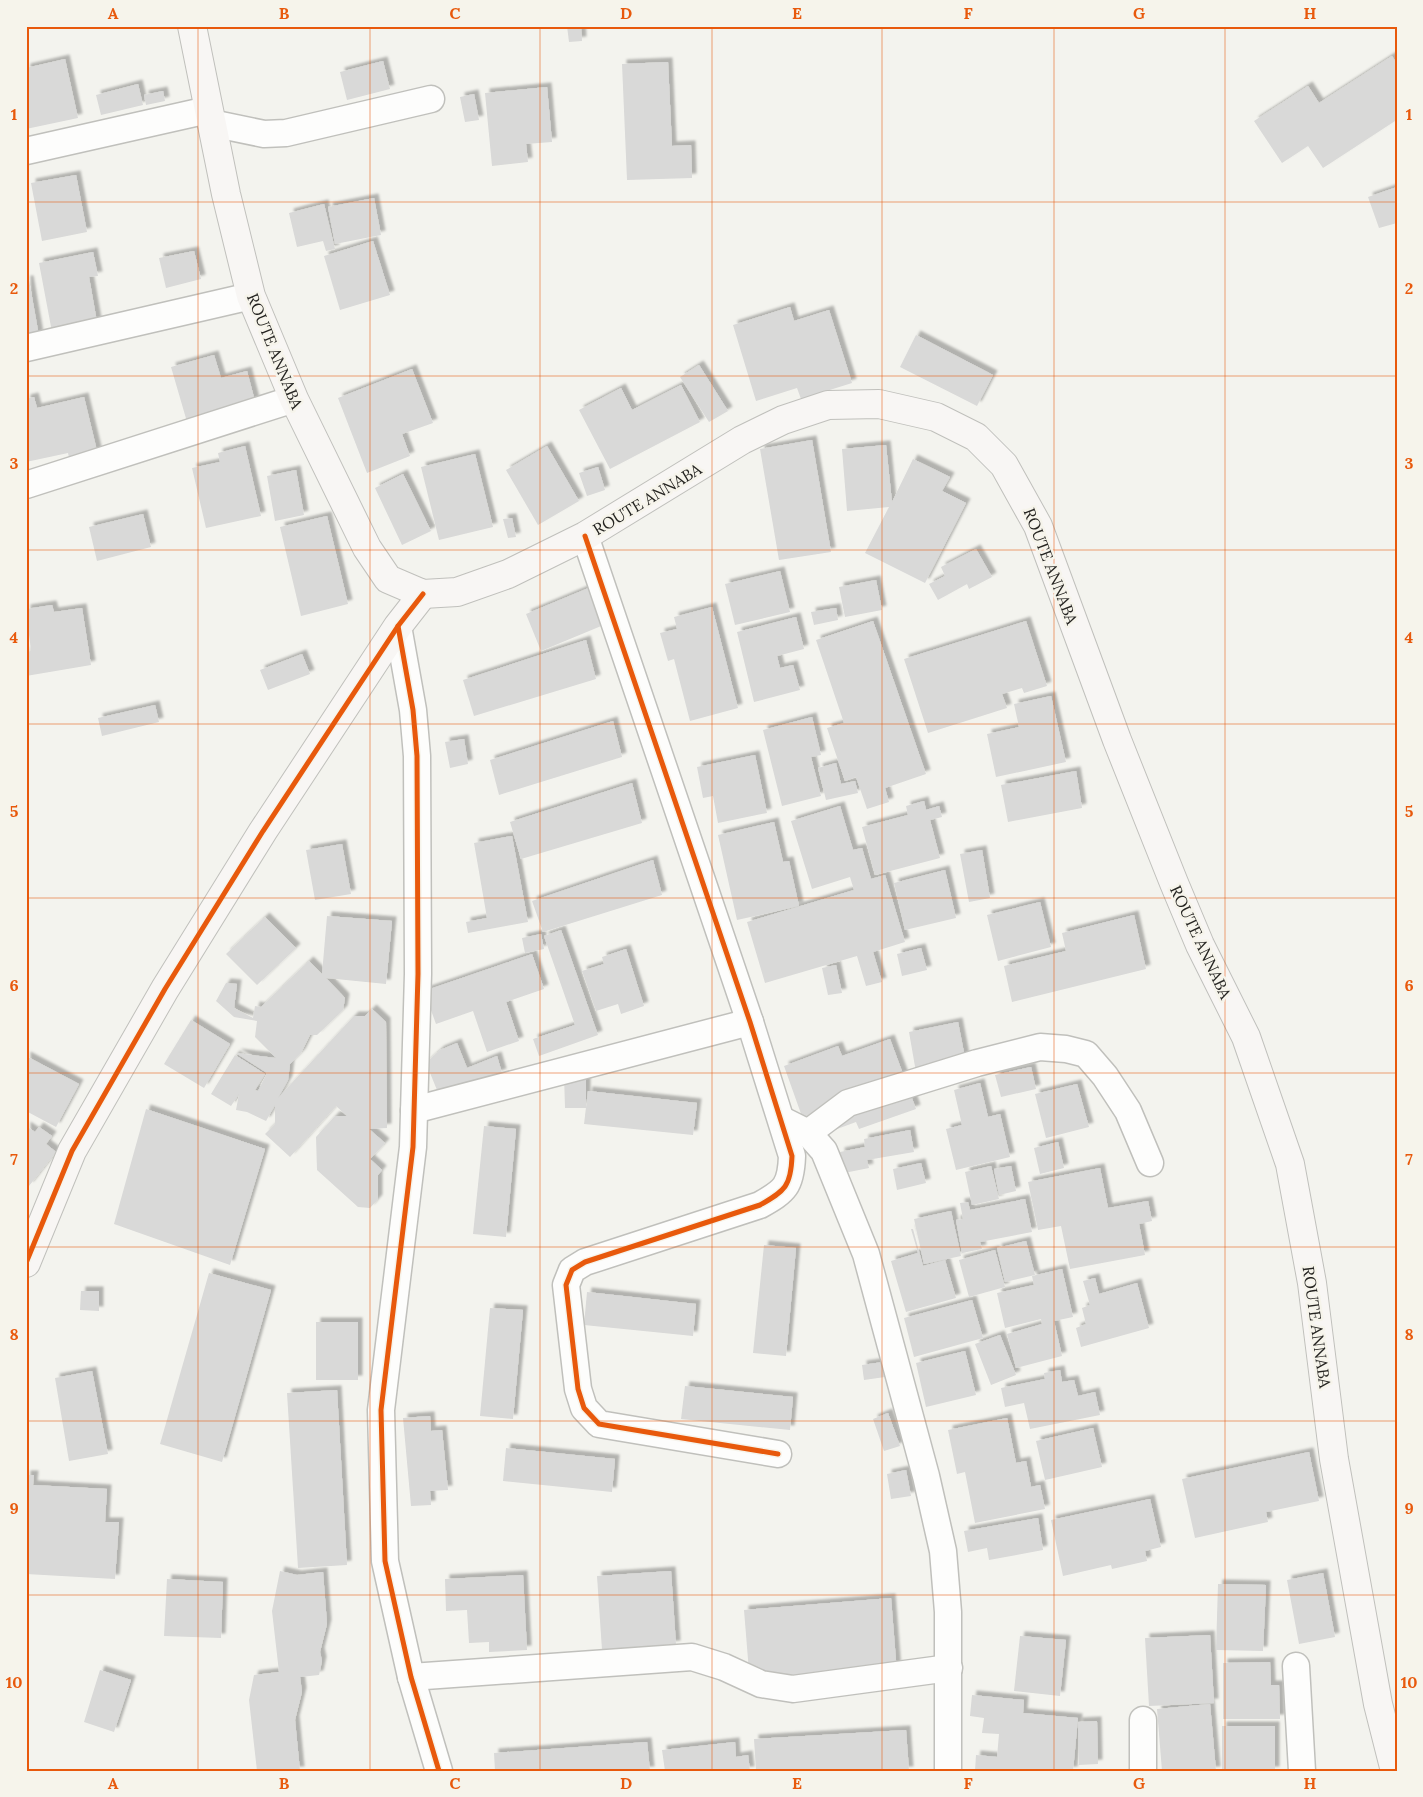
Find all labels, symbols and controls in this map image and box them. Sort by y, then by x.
text: A [108,3,119,23]
text: B [279,3,290,23]
text: C [449,3,461,23]
text: D [620,3,632,23]
text: E [792,3,802,23]
text: F [963,3,973,23]
text: G [1133,3,1145,23]
text: H [1304,3,1317,23]
text: 1 [11,104,17,124]
text: 1 [1406,104,1412,124]
text: 2 [10,278,18,298]
text: 2 [1405,278,1413,298]
street label: ROUTE ANNABA [243,290,308,413]
text: 3 [10,453,19,473]
text: 3 [1405,453,1414,473]
street label: ROUTE ANNABA [589,458,706,539]
street label: ROUTE ANNABA [1020,505,1083,628]
text: 4 [10,627,19,647]
text: 4 [1405,627,1414,647]
text: 5 [10,801,19,821]
text: 5 [1405,801,1414,821]
street label: ROUTE ANNABA [1166,882,1236,1003]
text: 6 [9,975,19,995]
text: 6 [1404,975,1414,995]
text: 7 [10,1149,18,1169]
text: 7 [1405,1149,1413,1169]
street label: ROUTE ANNABA [1299,1265,1336,1390]
text: 8 [9,1324,19,1344]
text: 8 [1404,1324,1414,1344]
text: 9 [9,1498,19,1518]
text: 9 [1404,1498,1414,1518]
text: 10 [6,1672,22,1692]
text: 10 [1401,1672,1417,1692]
text: A [108,1773,119,1793]
text: B [279,1773,290,1793]
text: C [449,1773,461,1793]
text: D [620,1773,632,1793]
text: E [792,1773,802,1793]
text: F [963,1773,973,1793]
text: G [1133,1773,1145,1793]
text: H [1304,1773,1317,1793]

